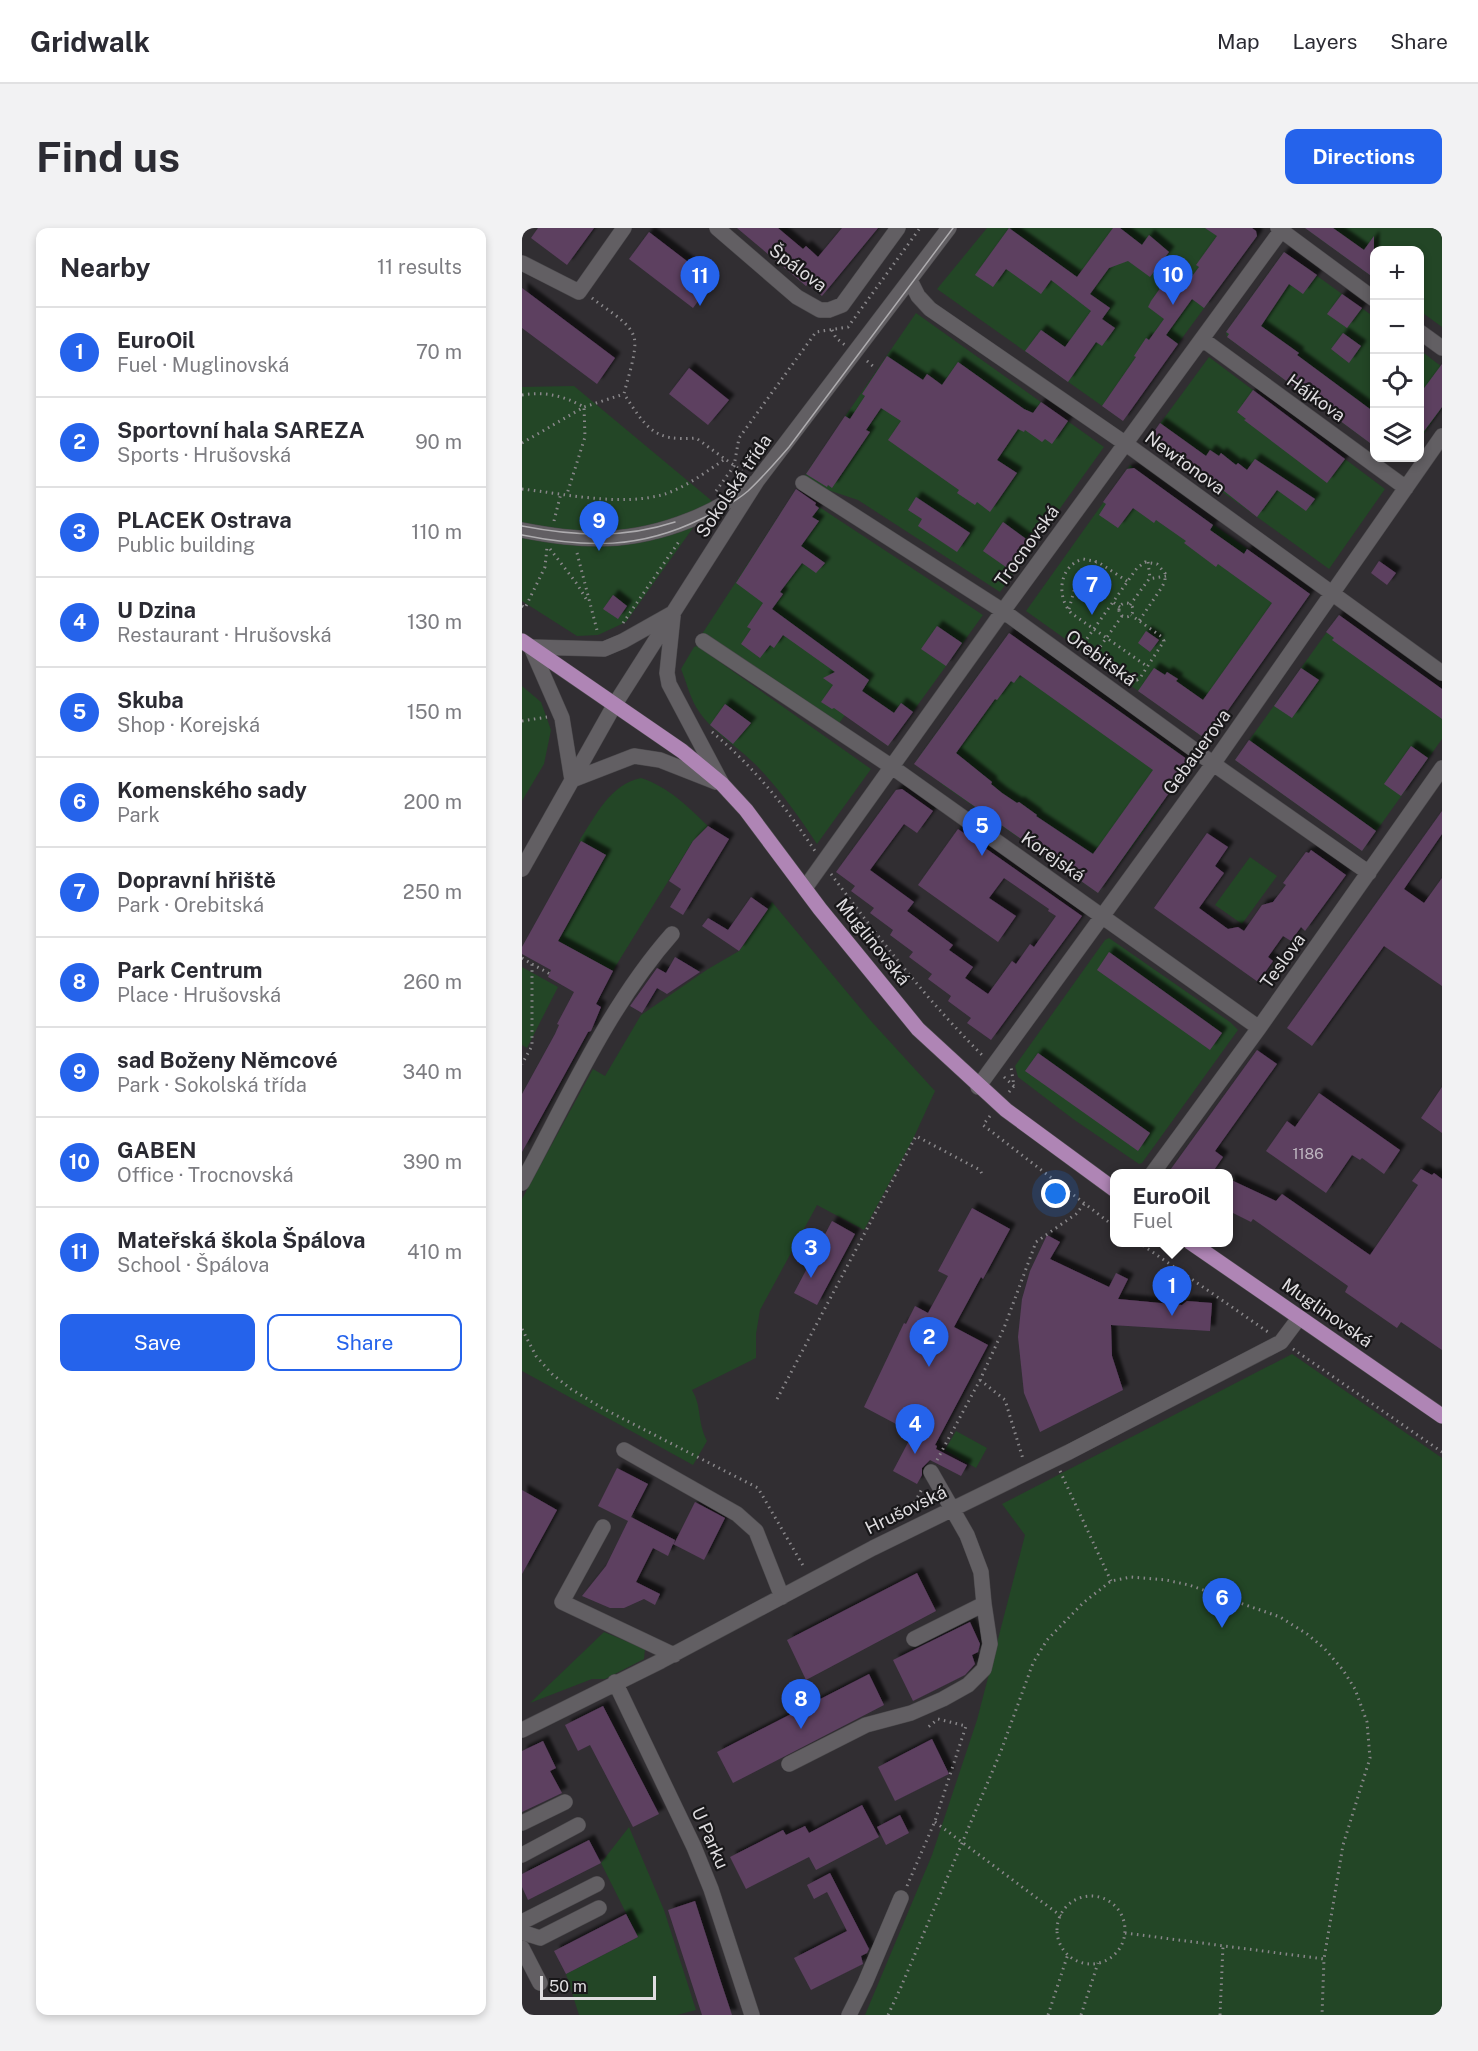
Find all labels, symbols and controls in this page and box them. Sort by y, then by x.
text: Gridwalk [30,25,150,58]
text: Map [1217,29,1260,54]
text: Layers [1293,29,1357,54]
text: Share [1390,29,1448,54]
button: Directions [1285,129,1442,184]
text: Find us [36,132,180,181]
street label: Špálova [765,239,831,296]
map controls [1370,246,1424,462]
button: + [1370,246,1424,300]
text: Nearby [60,252,150,283]
text: 11 results [377,255,462,279]
pin: 11 [680,256,720,306]
pin: 10 [1154,256,1192,305]
button: − [1370,300,1424,354]
text: EuroOil [117,327,195,353]
text: 1 [75,340,84,364]
text: 70 m [416,340,462,364]
text: Fuel · Muglinovská [117,353,289,377]
button: locate [1370,354,1424,408]
street label: Hájkova [1283,369,1350,426]
button: layers [1370,408,1424,462]
text: Sportovní hala SAREZA [117,417,365,443]
street label: Newtonova [1141,427,1229,499]
text: 2 [73,430,86,454]
text: 90 m [415,430,462,454]
street label: Sokolská třída [691,430,776,541]
text: Sports · Hrušovská [117,443,291,467]
street label: Trocnovská [990,501,1063,590]
pin: 9 [580,502,619,551]
text: PLACEK Ostrava [117,507,292,533]
text: 3 [73,520,86,544]
text: 110 m [411,520,462,544]
text: Public building [117,533,255,557]
pin: 7 [1072,566,1112,615]
text: U Dzina [117,597,196,623]
text: 4 [73,610,86,634]
text: 130 m [407,610,462,634]
text: Restaurant · Hrušovská [117,623,331,647]
street label: Orebitská [1062,625,1140,690]
text: Skuba [117,687,184,713]
text: 5 [73,700,86,724]
text: 150 m [407,700,462,724]
street label: Gebauerova [1159,705,1235,798]
text: Shop · Korejská [117,713,260,737]
text: Komenského sady [117,777,307,803]
text: 6 [73,790,86,814]
text: 200 m [404,790,462,814]
text: Park [117,803,160,827]
pin: 5 [962,806,1002,856]
street label: Korejská [1017,827,1089,886]
text: Dopravní hřiště [117,867,276,893]
text: 7 [73,880,86,904]
text: 250 m [403,880,462,904]
text: Park · Orebitská [117,893,264,917]
street label: Muglinovská [832,894,915,989]
street label: Teslova [1256,929,1309,992]
text: Park Centrum [117,957,263,983]
text: 8 [73,970,86,994]
text: 260 m [403,970,462,994]
text: Place · Hrušovská [117,983,281,1007]
text: sad Boženy Němcové [117,1047,338,1073]
text: 9 [73,1060,86,1084]
text: 340 m [402,1060,462,1084]
text: Park · Sokolská třída [117,1073,307,1097]
text: GABEN [117,1137,196,1163]
house number: 1186 [1292,1145,1324,1162]
text: 10 [69,1150,90,1174]
text: 390 m [403,1150,462,1174]
text: Office · Trocnovská [117,1163,294,1187]
popup [1110,1169,1233,1247]
your location [1041,1179,1070,1208]
text: EuroOil [1132,1183,1211,1209]
text: Fuel [1132,1209,1173,1233]
text: Mateřská škola Špálova [117,1227,365,1253]
pin: 3 [792,1228,830,1278]
text: 11 [71,1240,88,1264]
text: 410 m [407,1240,462,1264]
text: School · Špálova [117,1253,269,1277]
pin: 1 [1152,1266,1192,1316]
street label: Muglinovská [1278,1274,1377,1352]
button: Save [60,1314,255,1371]
button: Share [267,1314,462,1371]
pin: 2 [910,1318,948,1367]
pin: 4 [896,1404,934,1454]
street label: Hrušovská [862,1481,950,1538]
pin: 6 [1202,1578,1242,1628]
pin: 8 [782,1680,820,1729]
street label: U Parku [688,1804,733,1872]
scale bar [540,1973,656,2000]
text: 50 m [549,1977,587,1996]

